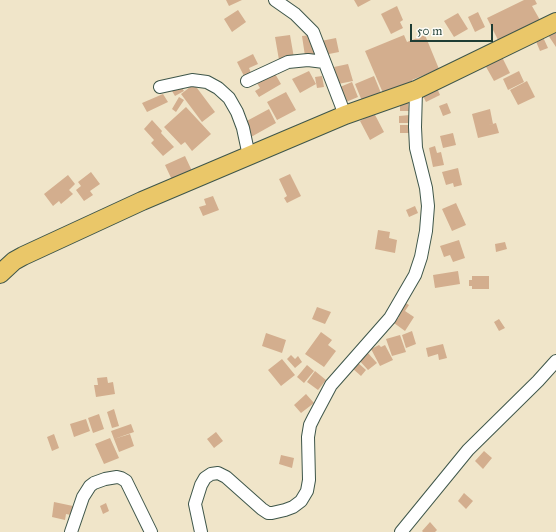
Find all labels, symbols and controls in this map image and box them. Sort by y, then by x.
scale bar [412,16,495,42]
text: 50 m [417,24,442,38]

